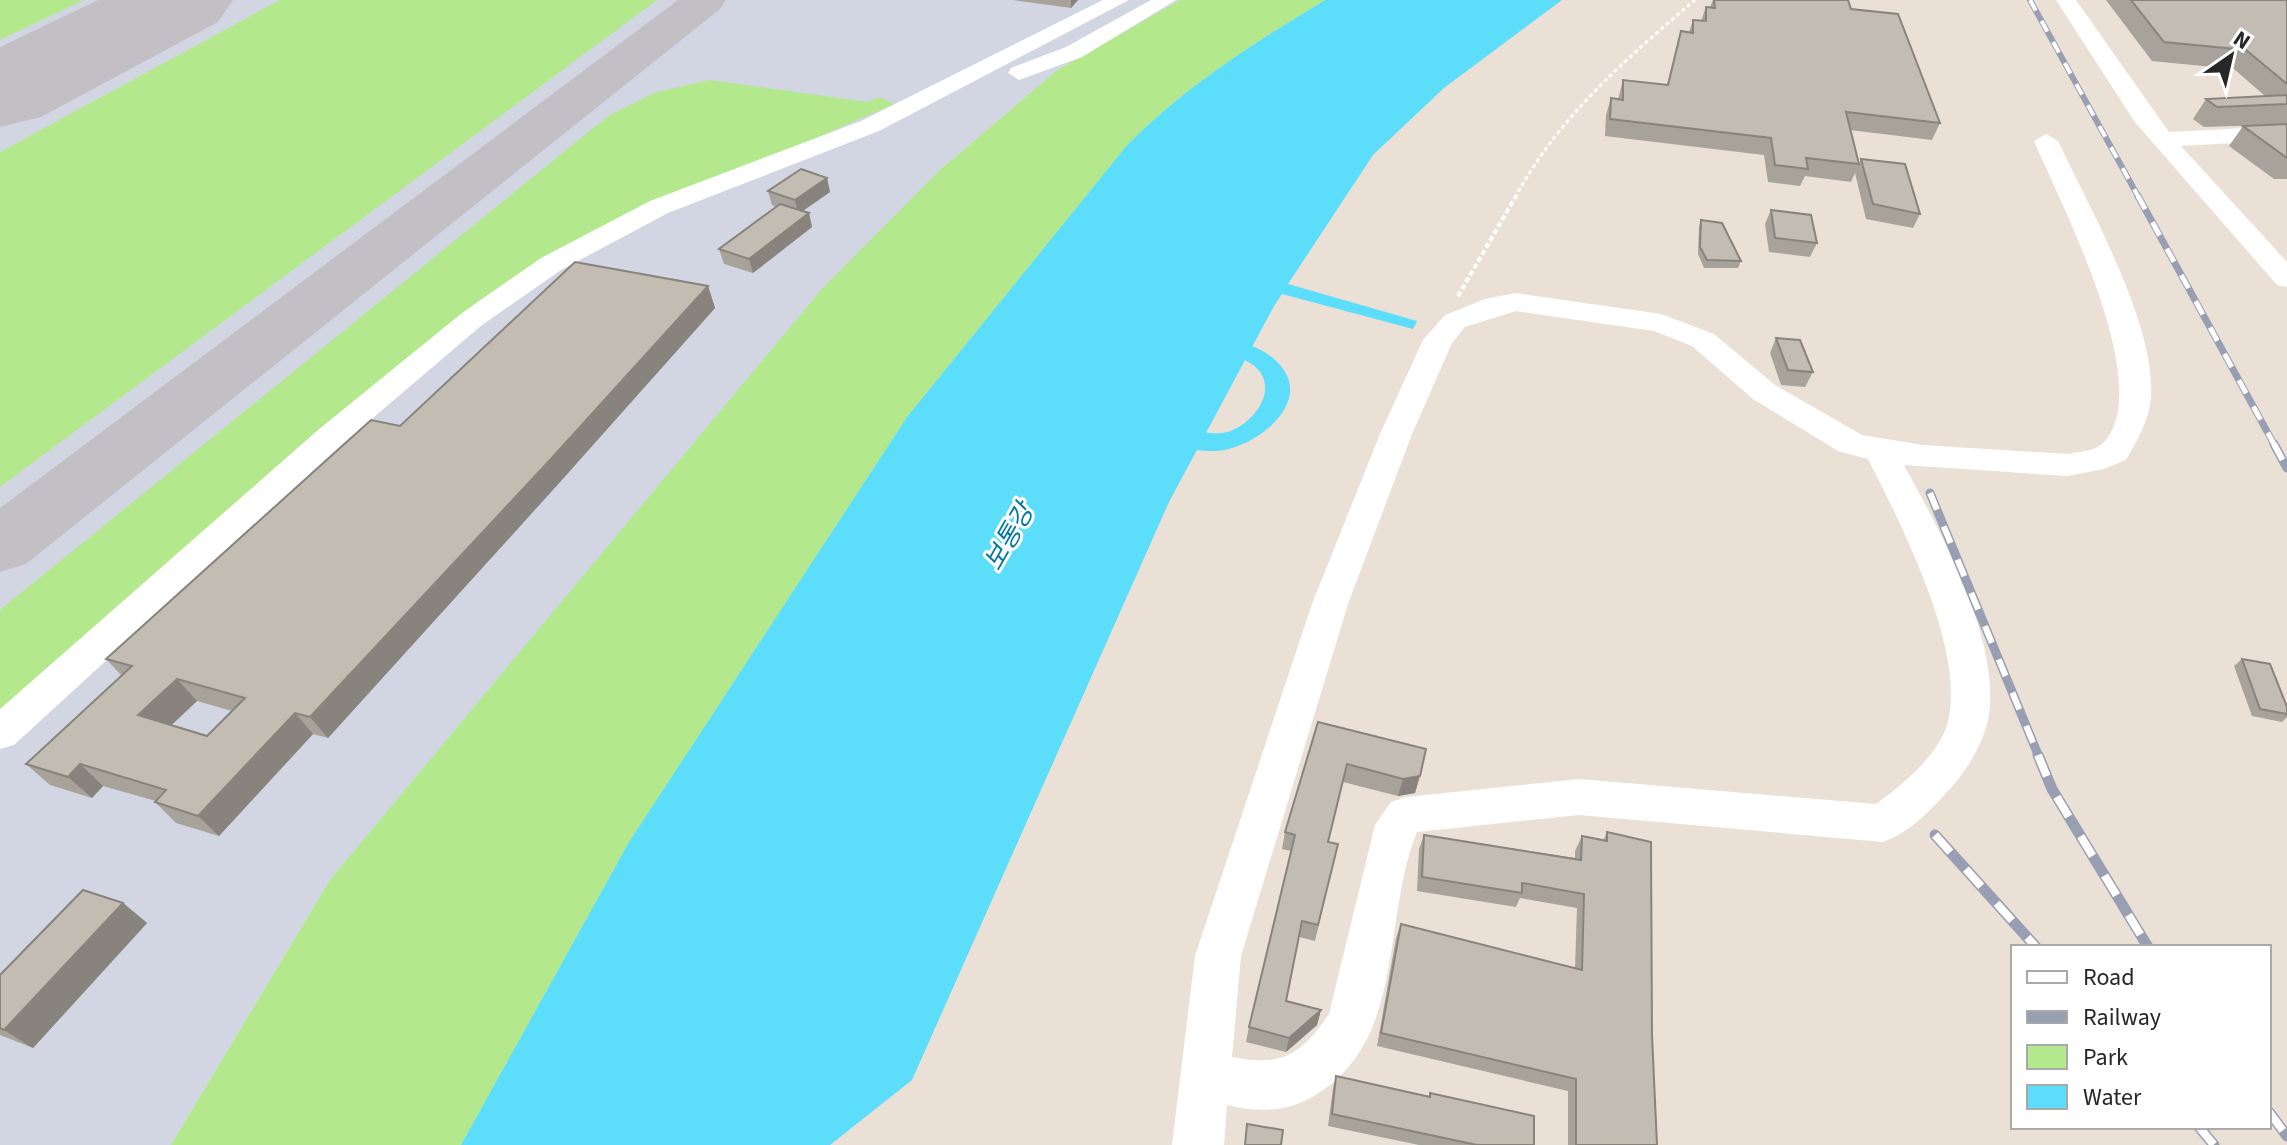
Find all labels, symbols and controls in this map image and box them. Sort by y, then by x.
north arrow [2191,16,2271,96]
text: N [2227,23,2257,58]
water label: 보통강 [975,494,1045,577]
legend [2011,945,2271,1129]
text: Road [2083,960,2135,995]
text: Railway [2083,1000,2161,1035]
text: Park [2083,1040,2128,1075]
text: Water [2083,1080,2142,1115]

